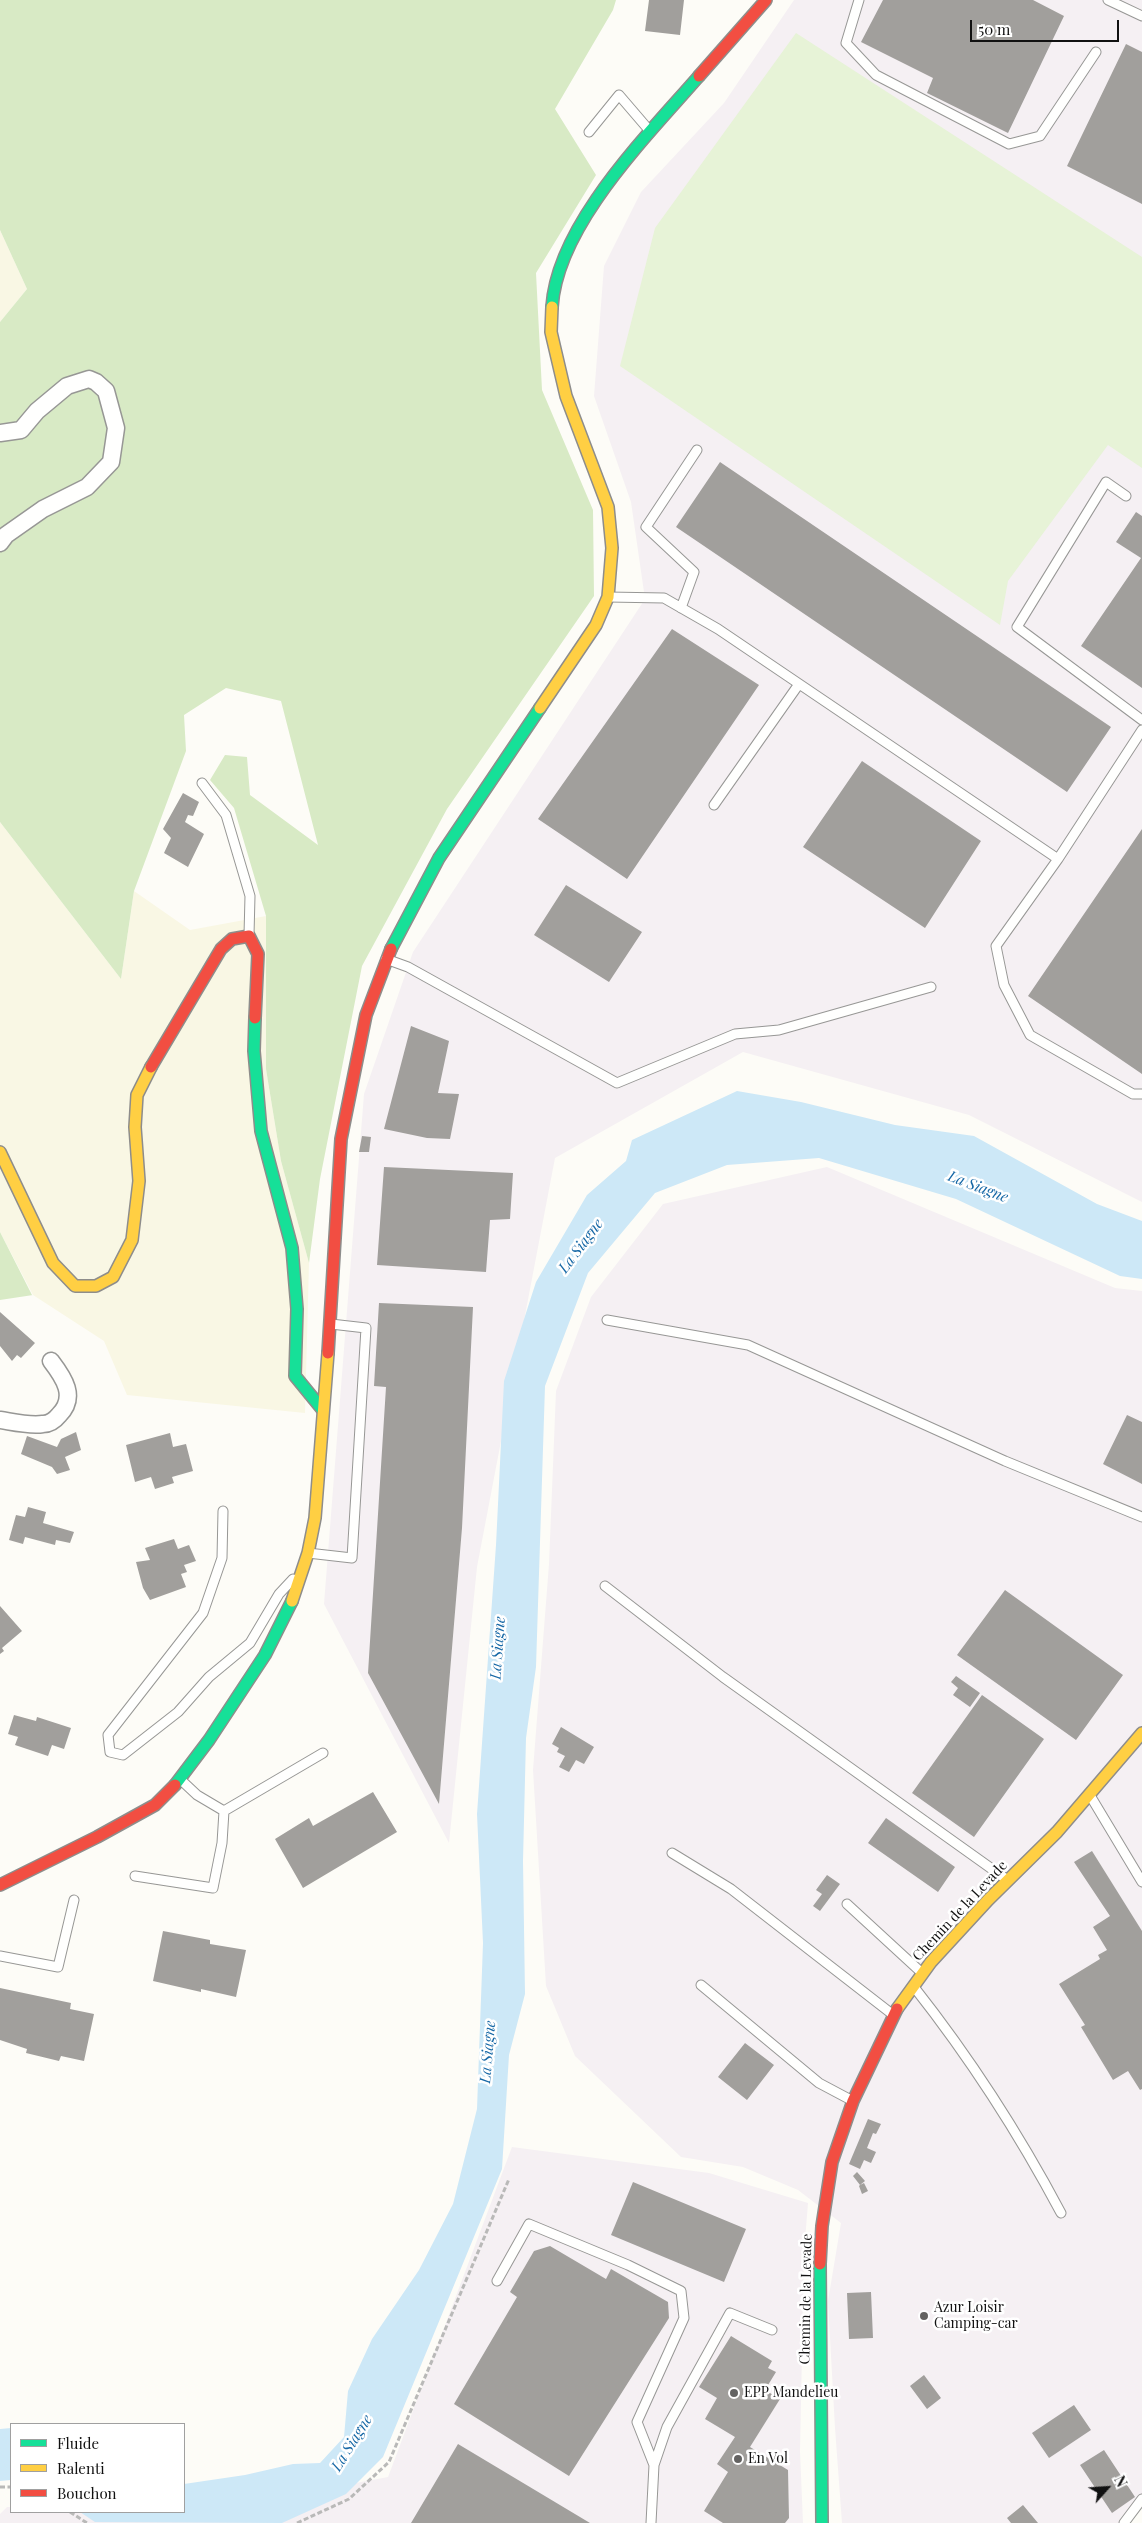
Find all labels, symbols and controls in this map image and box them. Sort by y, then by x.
scale bar [972,10,1121,42]
text: 50 m [978,19,1010,39]
water label: La Siagne [945,1167,1011,1207]
water label: La Siagne [555,1215,607,1277]
water label: La Siagne [487,1616,509,1680]
street label: Chemin de la Levade [909,1857,1011,1965]
water label: La Siagne [476,2020,500,2084]
street label: Chemin de la Levade [796,2234,816,2364]
place label: Azur Loisir Camping-car [934,2300,1018,2332]
marker: Azur Loisir Camping-car [918,2310,930,2322]
place label: EPP Mandelieu [744,2385,838,2401]
marker: EPP Mandelieu [728,2387,740,2399]
water label: La Siagne [328,2412,376,2474]
legend [10,2423,185,2513]
text: Fluide [57,2433,99,2453]
place label: En Vol [748,2451,788,2467]
marker: En Vol [732,2453,744,2465]
text: Ralenti [57,2458,105,2478]
north arrow [1082,2463,1132,2513]
text: N [1110,2472,1132,2490]
text: Bouchon [57,2483,117,2503]

